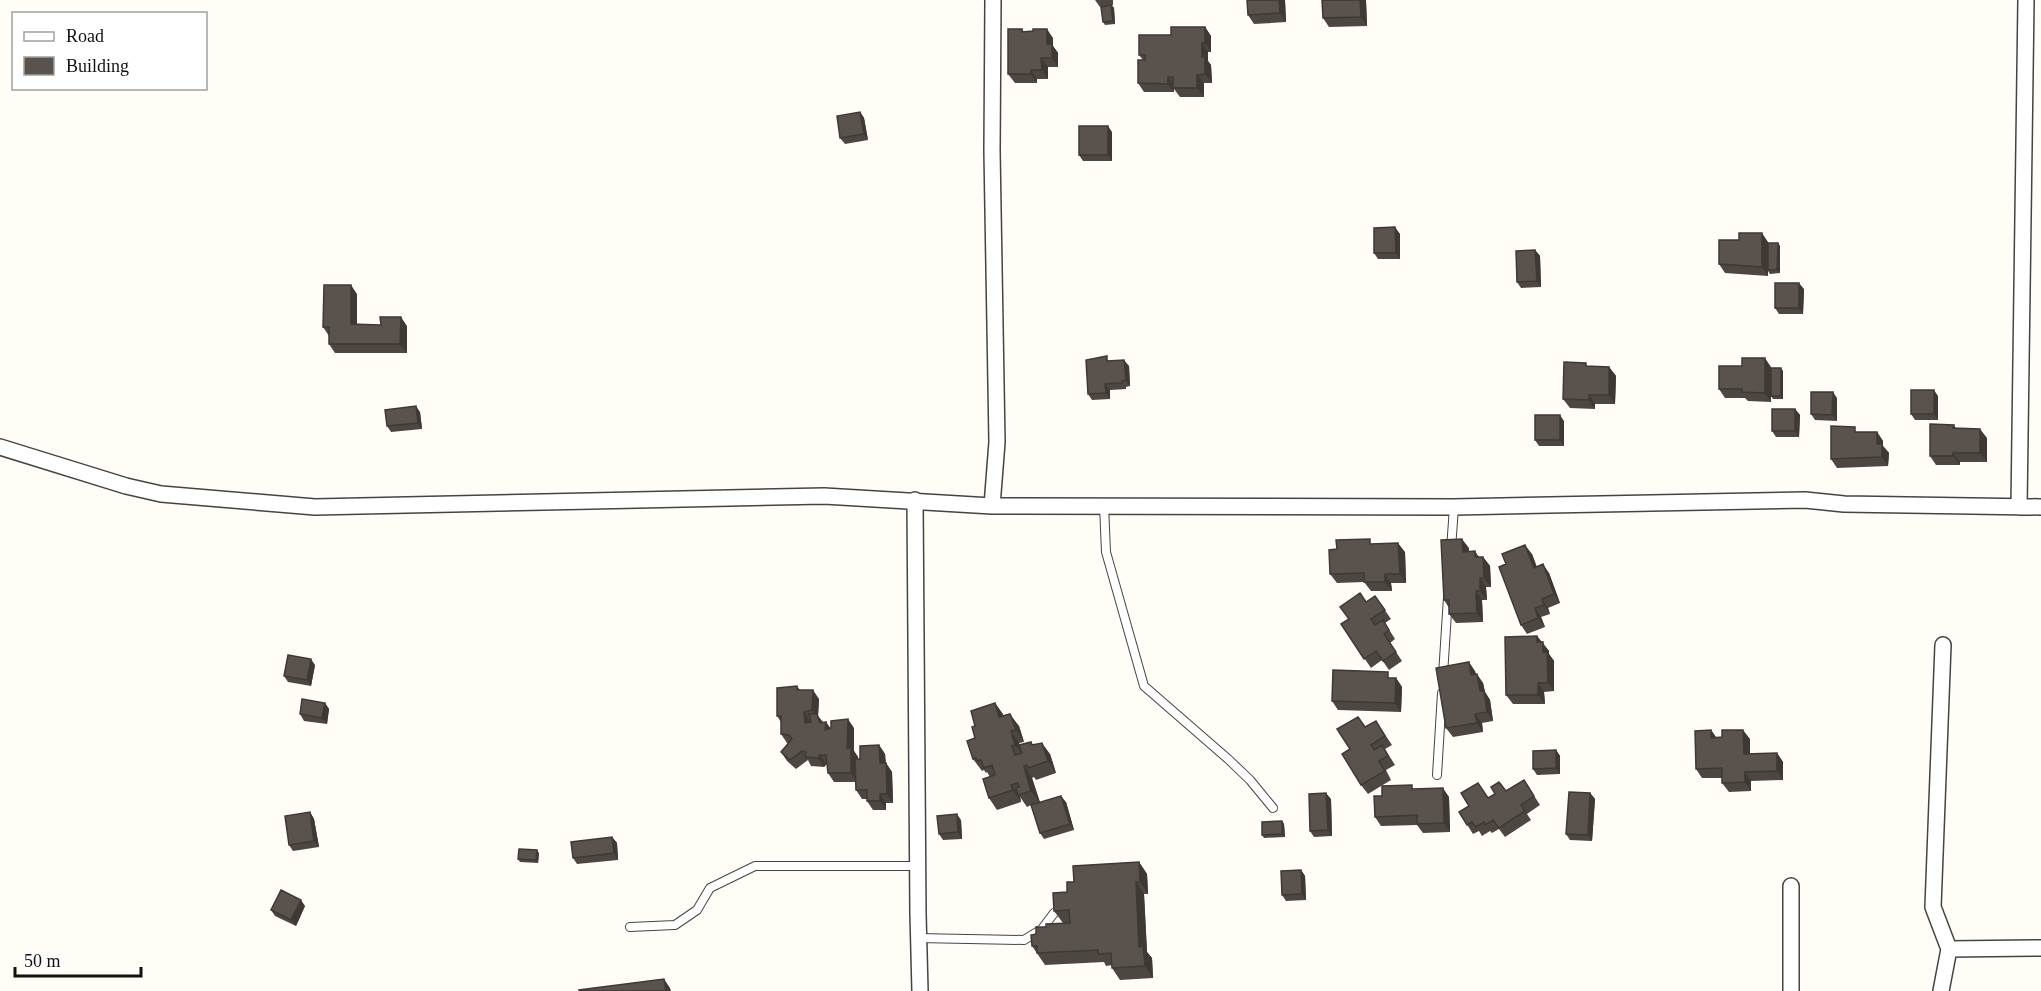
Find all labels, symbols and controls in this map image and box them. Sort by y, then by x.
legend [12,12,207,90]
text: Road [66,26,104,46]
text: Building [66,56,129,76]
scale bar [15,940,141,978]
text: 50 m [24,951,61,971]

